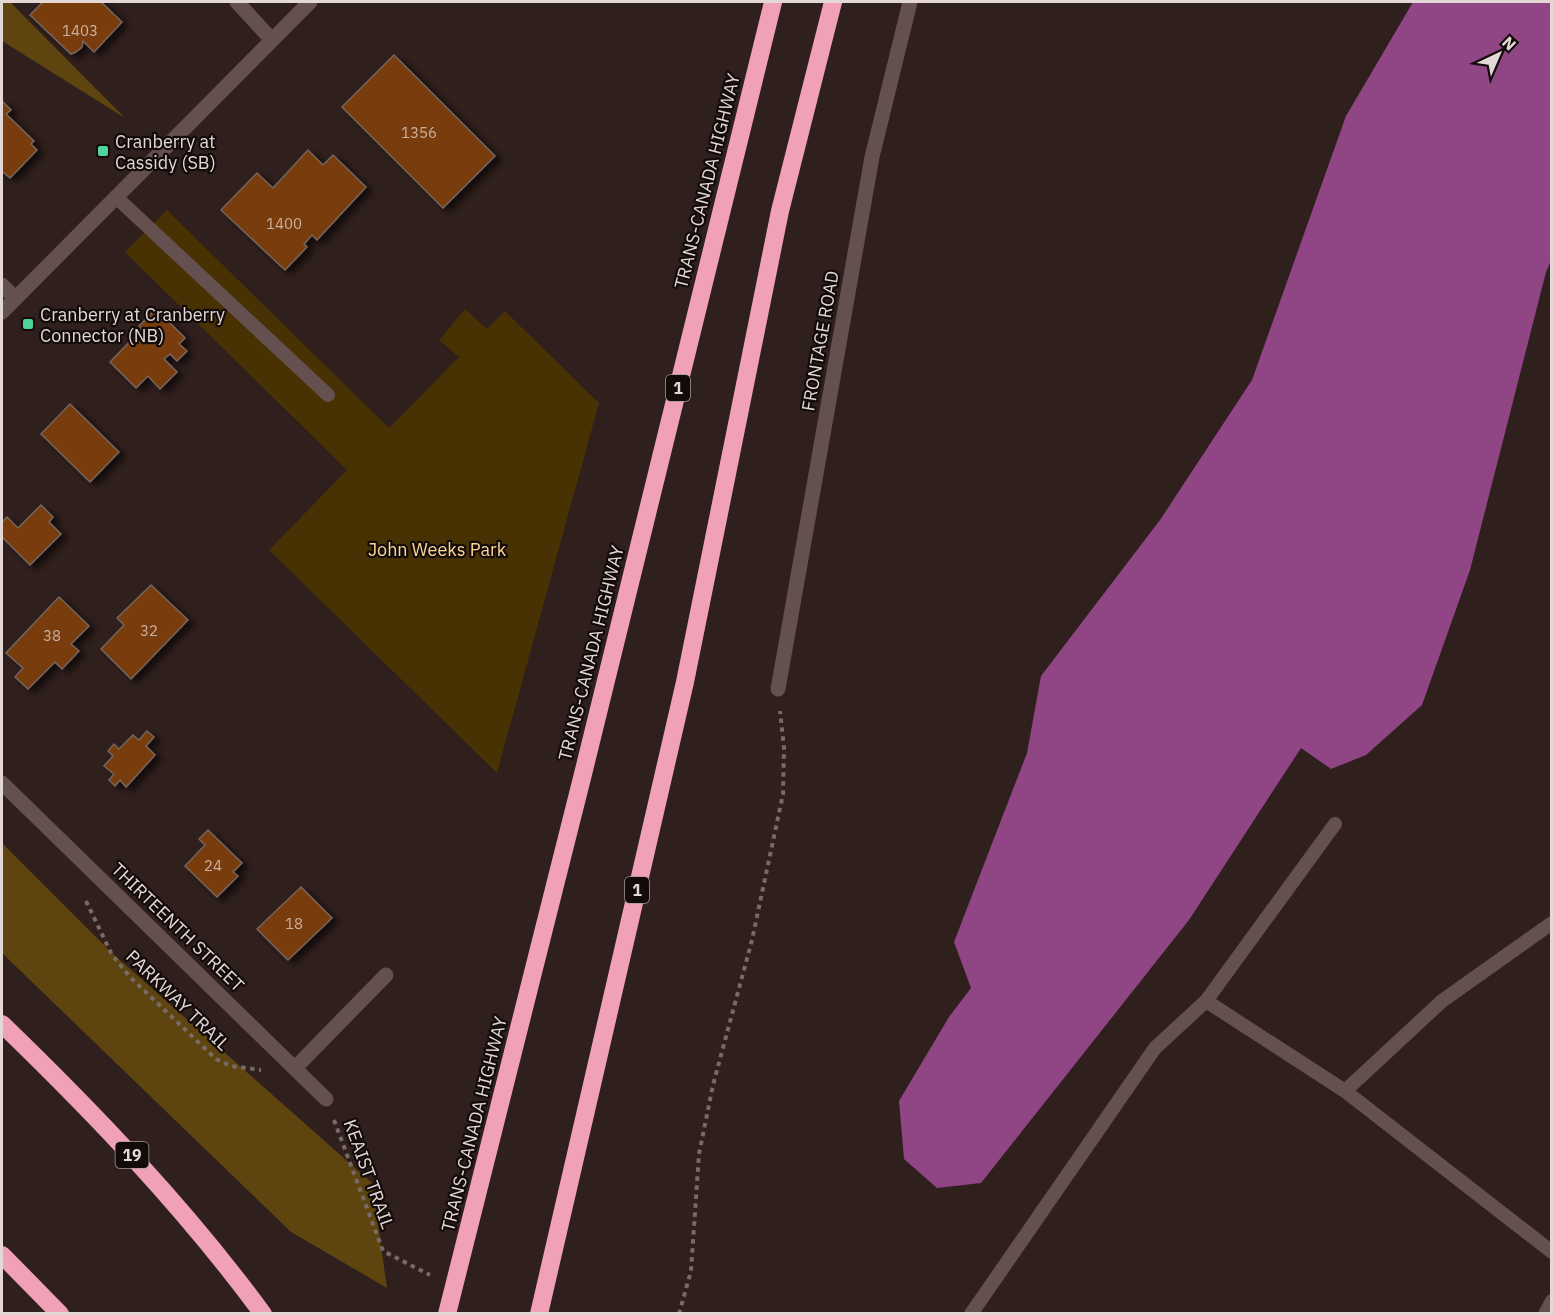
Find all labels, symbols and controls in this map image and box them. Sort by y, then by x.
house number: 1403 [62,21,98,40]
north arrow [1469,24,1529,84]
text: N [1498,32,1521,54]
street label: TRANS-CANADA HIGHWAY [669,71,745,291]
house number: 1356 [401,123,437,142]
place label: Cranberry at Cassidy (SB) [115,130,216,174]
marker: Cranberry at Cassidy (SB) [96,144,110,158]
house number: 1400 [266,214,302,233]
street label: FRONTAGE ROAD [796,269,844,413]
place label: Cranberry at Cranberry Connector (NB) [40,303,225,347]
marker: Cranberry at Cranberry Connector (NB) [21,317,35,331]
road number: 1 [666,375,690,401]
park label: John Weeks Park [368,538,507,561]
street label: TRANS-CANADA HIGHWAY [553,543,629,763]
house number: 32 [140,621,158,640]
house number: 38 [43,626,61,645]
house number: 24 [204,856,222,875]
street label: THIRTEENTH STREET [107,858,249,996]
road number: 1 [625,877,649,903]
house number: 18 [285,914,303,933]
street label: PARKWAY TRAIL [121,945,235,1055]
street label: TRANS-CANADA HIGHWAY [436,1014,512,1234]
street label: KEAIST TRAIL [339,1116,399,1232]
road number: 19 [116,1142,148,1168]

